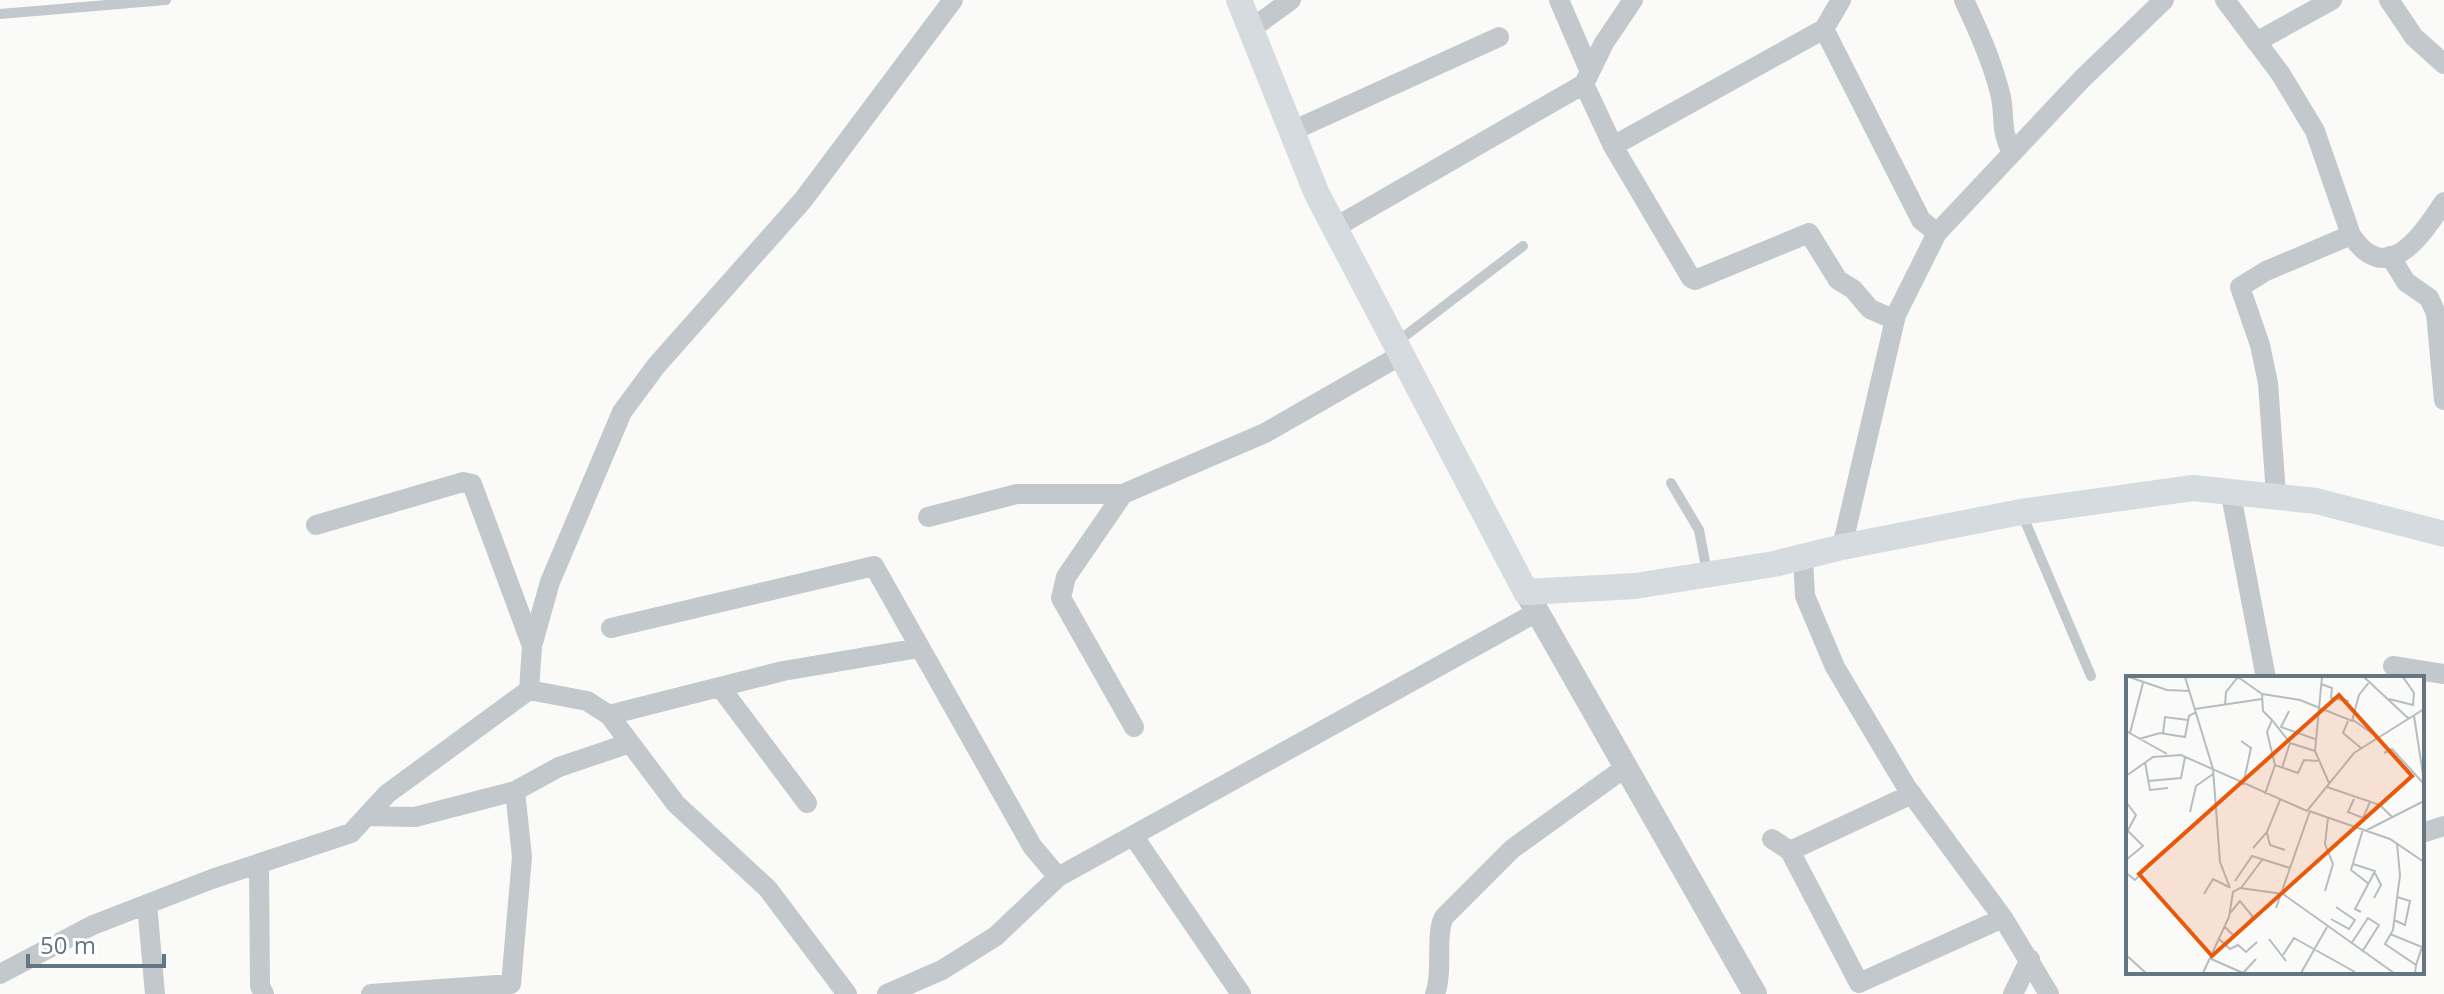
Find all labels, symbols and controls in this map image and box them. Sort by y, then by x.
inset map [2126,676,2424,974]
scale bar [28,918,164,968]
text: 50 m [40,928,96,961]

